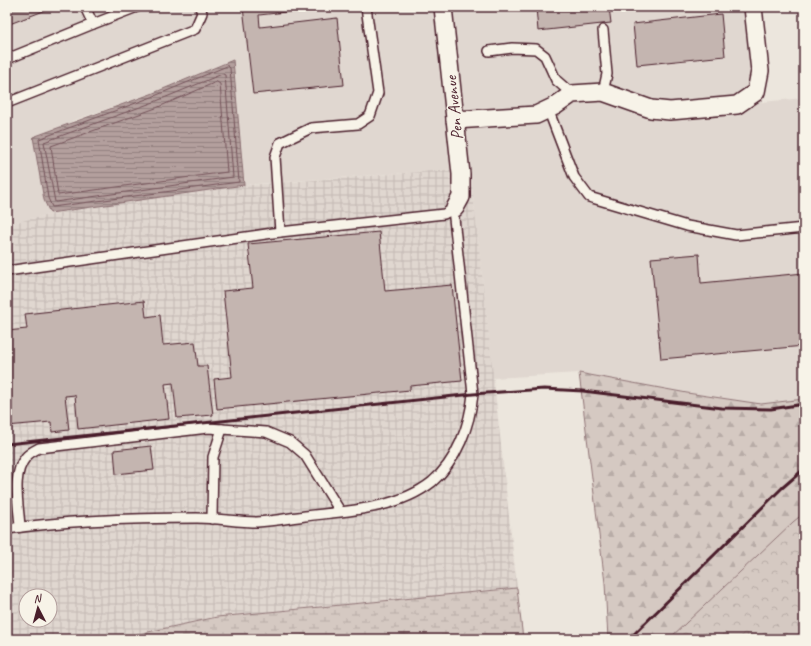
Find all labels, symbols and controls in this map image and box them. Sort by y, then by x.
street label: Pen Avenue [440,74,468,141]
north arrow [18,588,58,628]
text: N [33,591,43,605]

